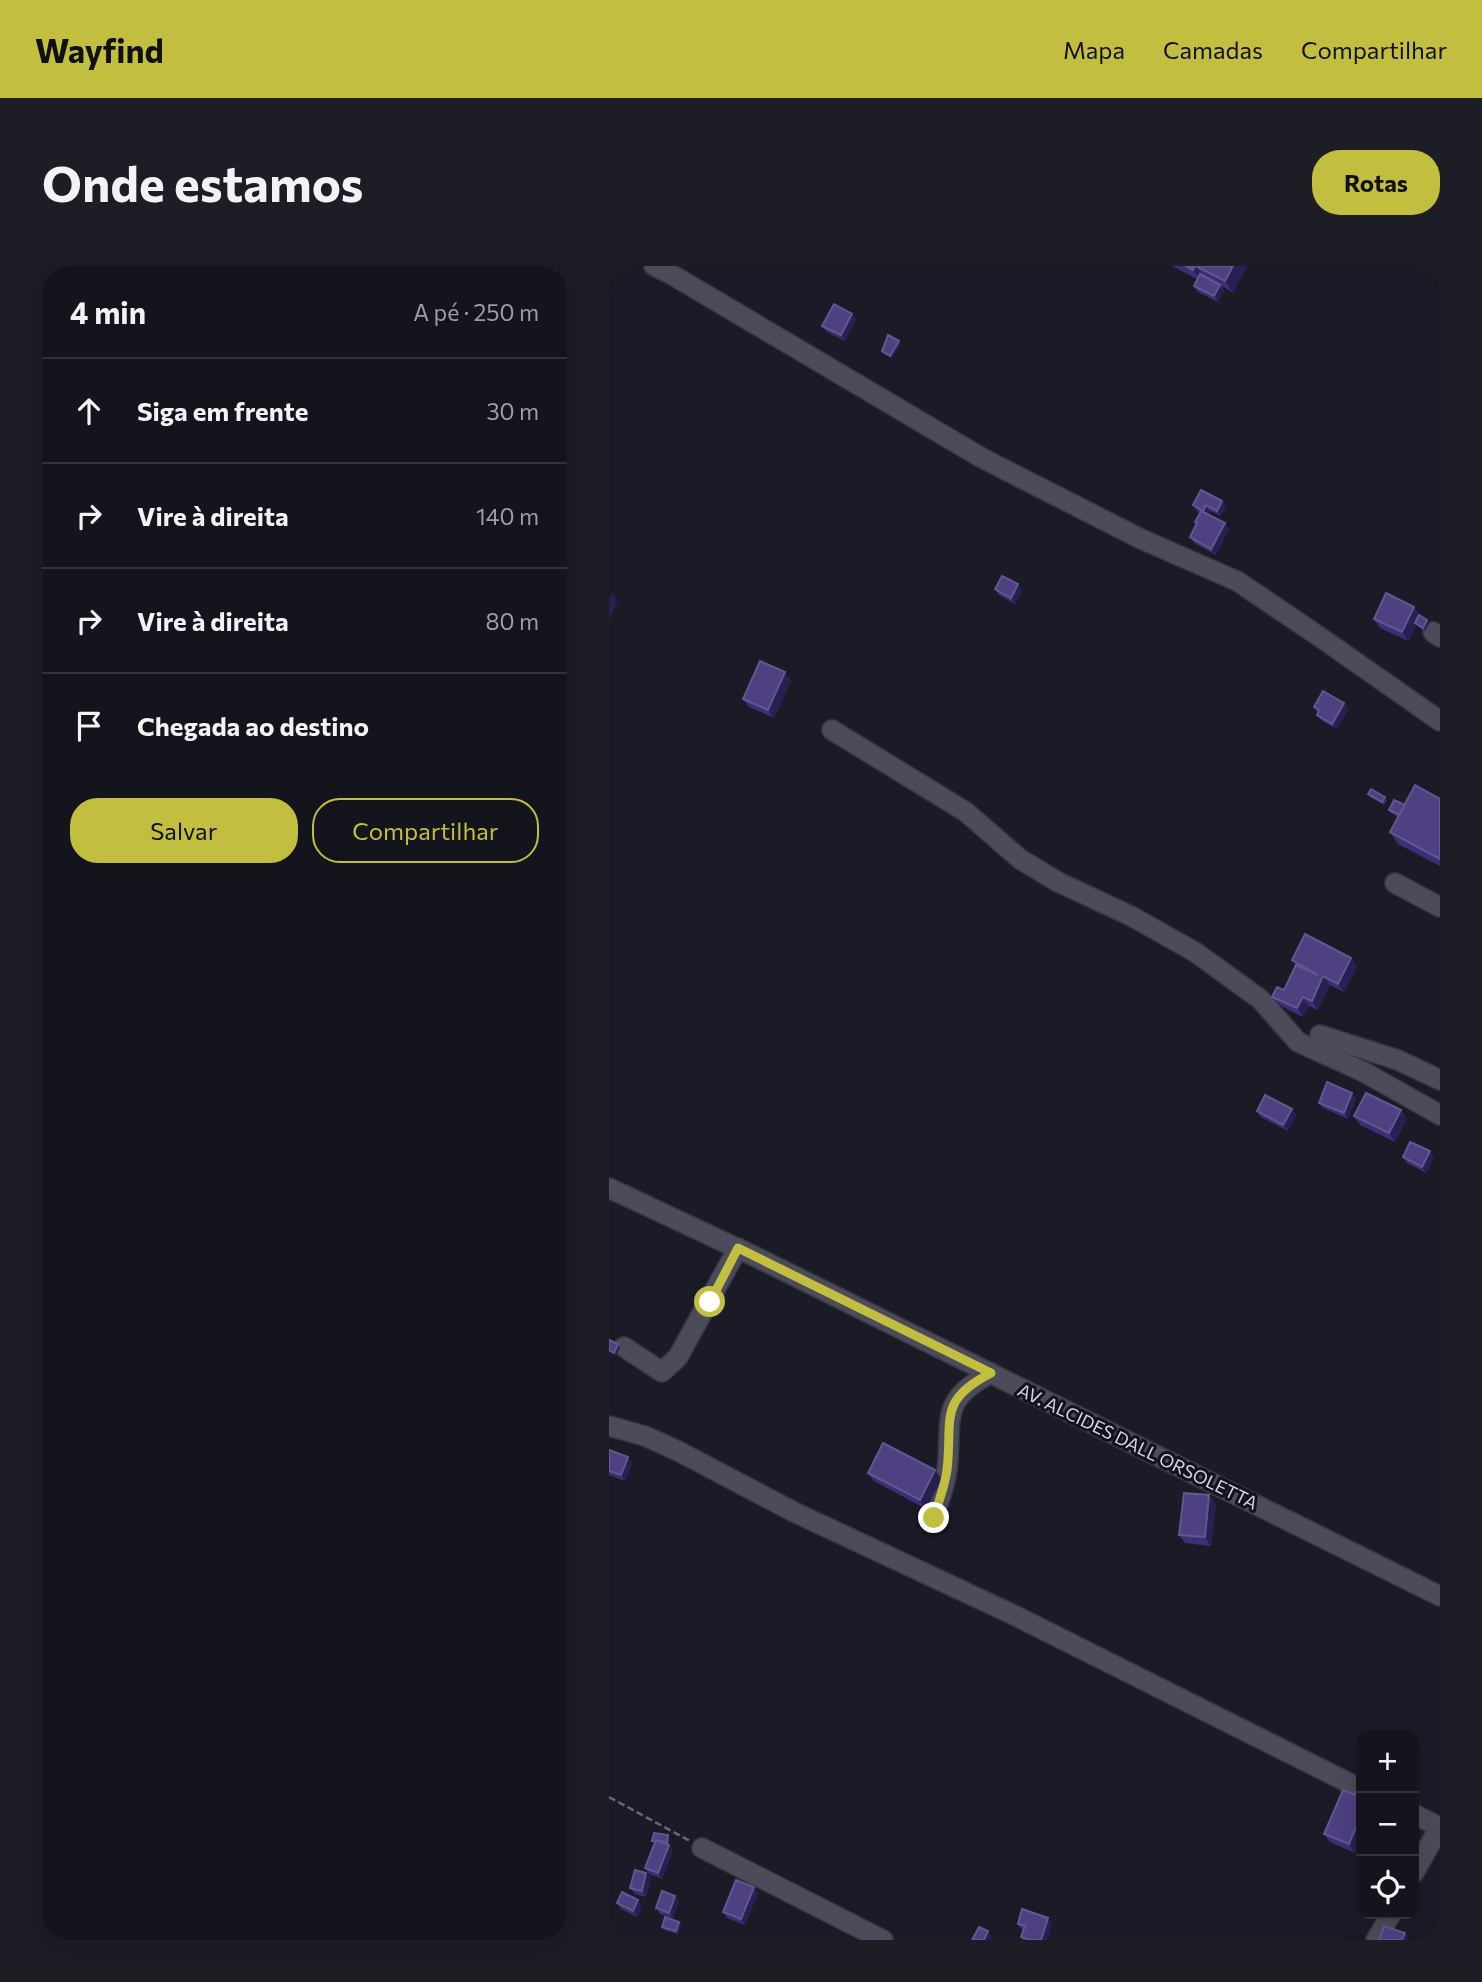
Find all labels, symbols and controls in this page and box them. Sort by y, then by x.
text: Wayfind [35,29,164,70]
text: Mapa [1063,35,1125,64]
text: Camadas [1163,35,1263,64]
text: Compartilhar [1301,35,1447,64]
button: Rotas [1312,150,1440,215]
text: Onde estamos [42,152,363,212]
text: 4 min [70,293,146,330]
text: A pé · 250 m [413,298,539,326]
icon: ahead [70,392,108,430]
text: Siga em frente [137,395,308,426]
text: 30 m [486,397,539,425]
icon: right [70,497,108,535]
text: Vire à direita [137,500,289,531]
text: 140 m [476,502,539,530]
icon: right [70,602,108,640]
text: Vire à direita [137,605,289,636]
text: 80 m [486,607,539,635]
icon: arrive [70,707,108,745]
text: Chegada ao destino [137,710,369,741]
button: Salvar [70,798,298,863]
button: Compartilhar [312,798,539,863]
route start [694,1286,725,1317]
street label: AV. ALCIDES DALL ORSOLETTA [1015,1378,1261,1514]
route end [918,1502,949,1533]
map controls [1356,1730,1419,1919]
button: + [1356,1730,1419,1793]
button: − [1356,1793,1419,1856]
button: locate [1356,1856,1419,1919]

